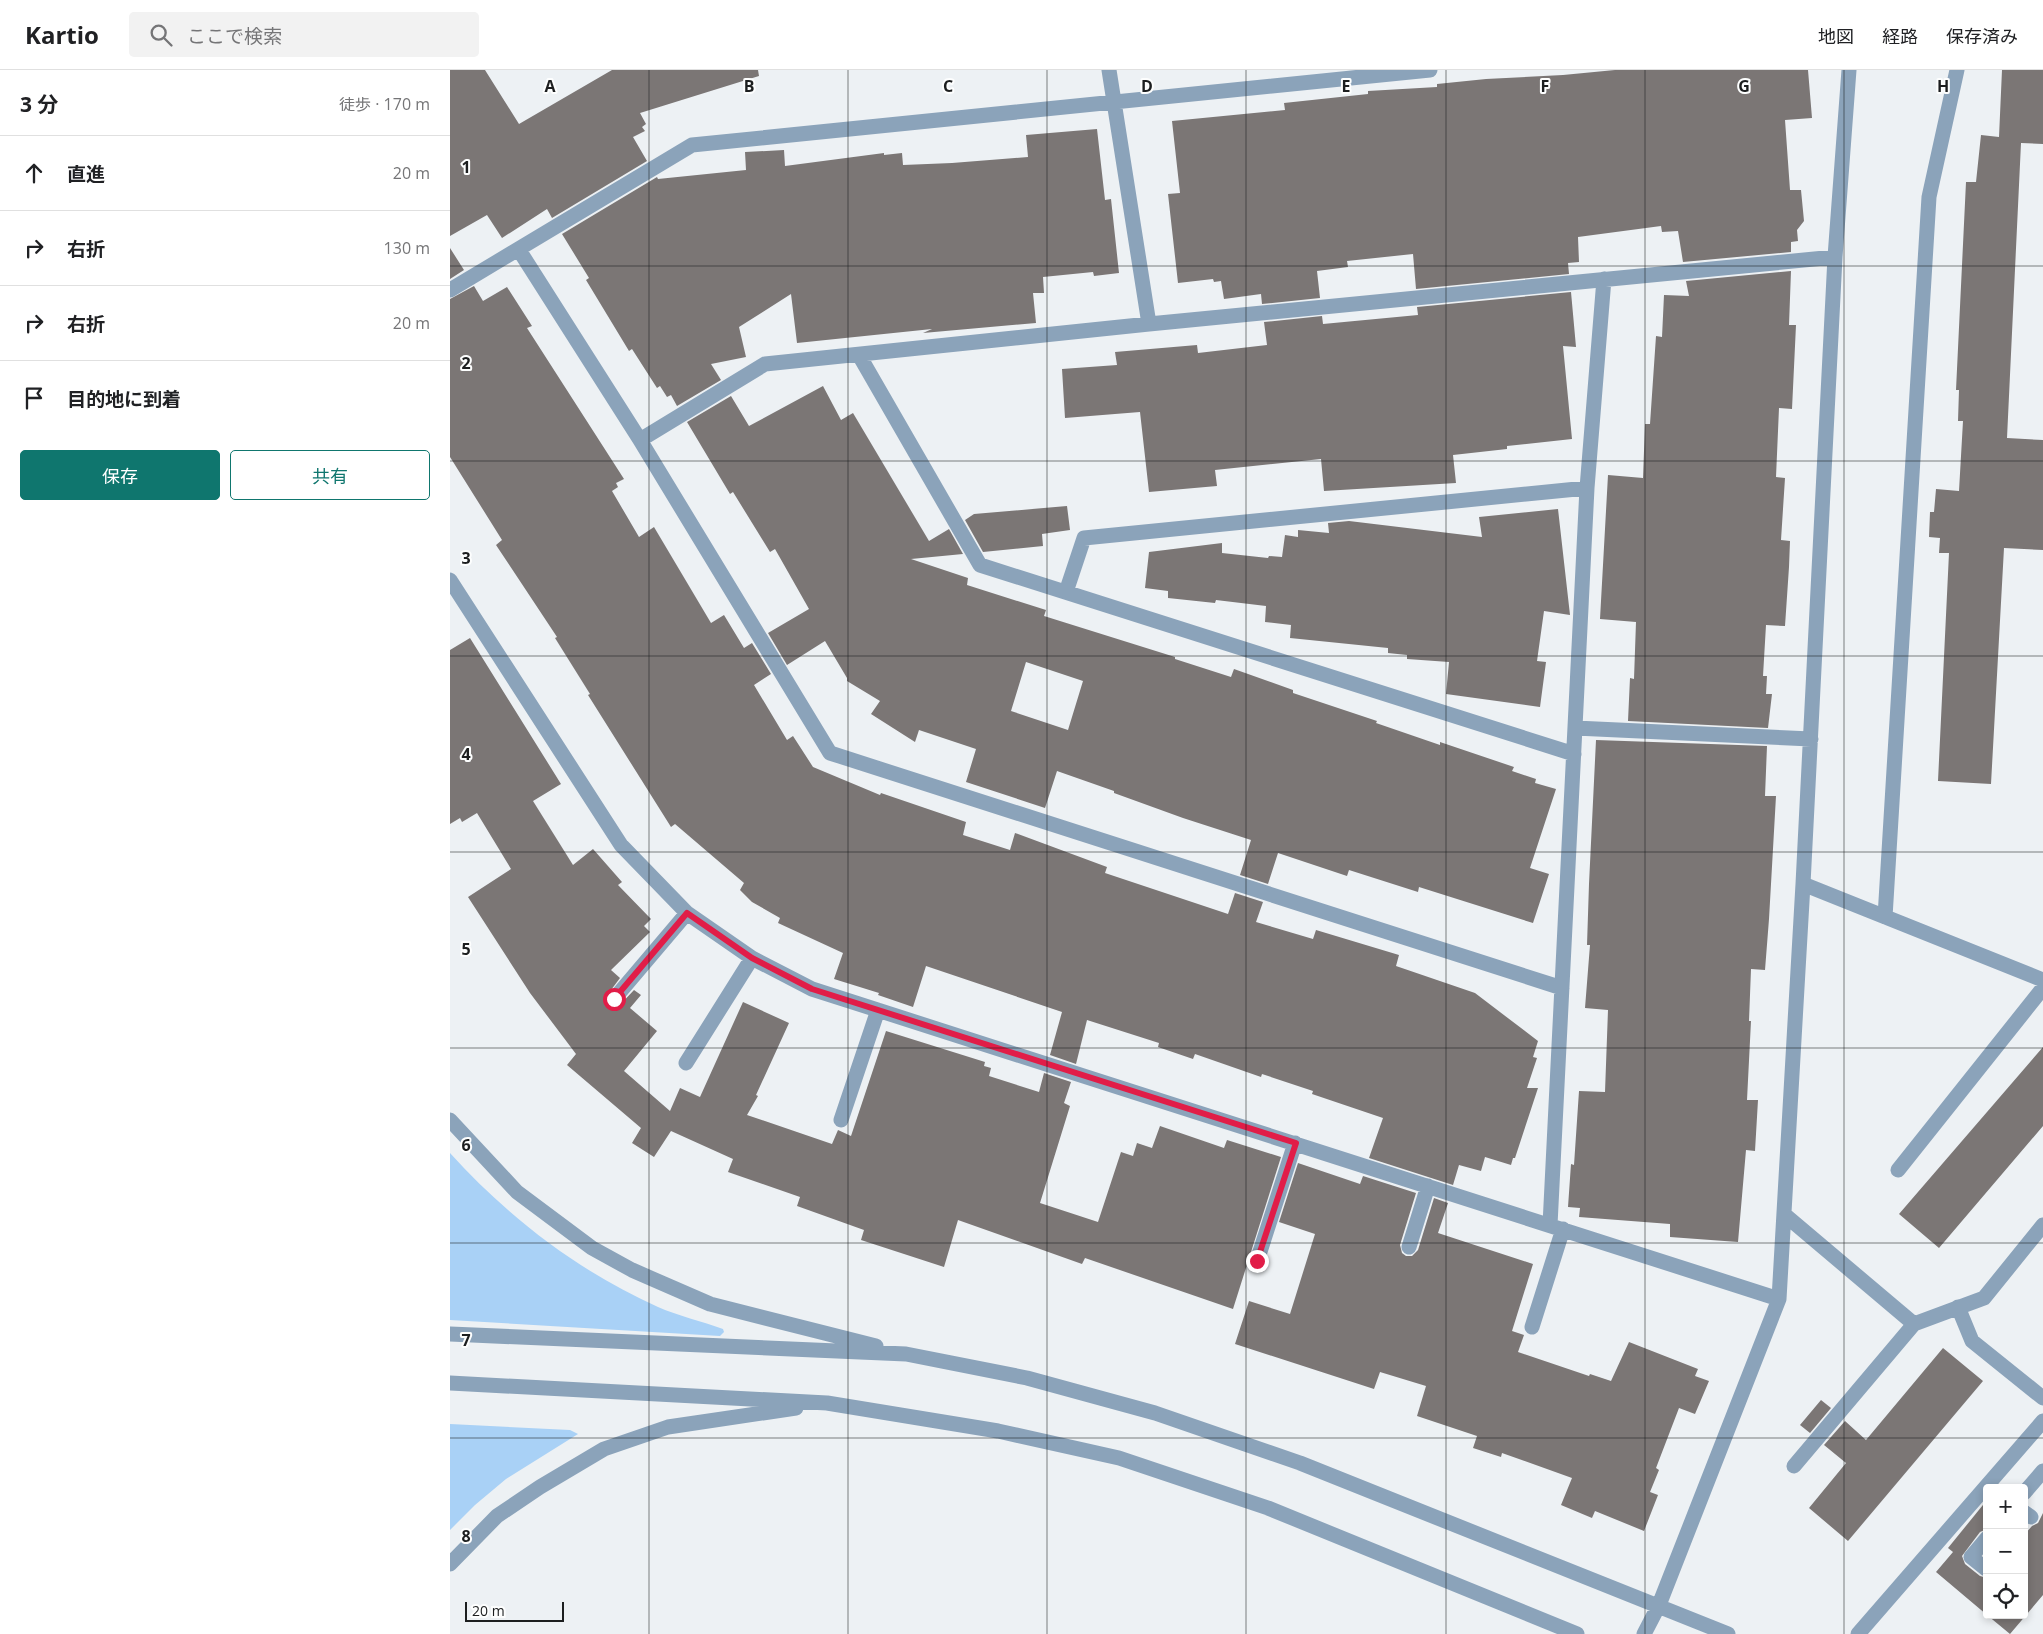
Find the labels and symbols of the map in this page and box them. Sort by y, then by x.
text: A [544,75,556,97]
text: B [744,75,754,97]
text: C [943,75,953,97]
text: D [1141,75,1153,97]
text: E [1342,75,1351,97]
text: F [1541,75,1549,97]
text: G [1738,75,1750,97]
text: H [1937,75,1949,97]
text: 1 [461,156,471,178]
text: 2 [461,352,471,374]
text: 3 [461,547,471,569]
text: 4 [461,743,471,765]
text: 5 [461,938,471,960]
route start [603,988,626,1011]
text: 6 [461,1134,471,1156]
route end [1246,1250,1269,1273]
text: 7 [461,1329,471,1351]
text: 8 [461,1525,471,1547]
scale bar [465,1599,564,1622]

